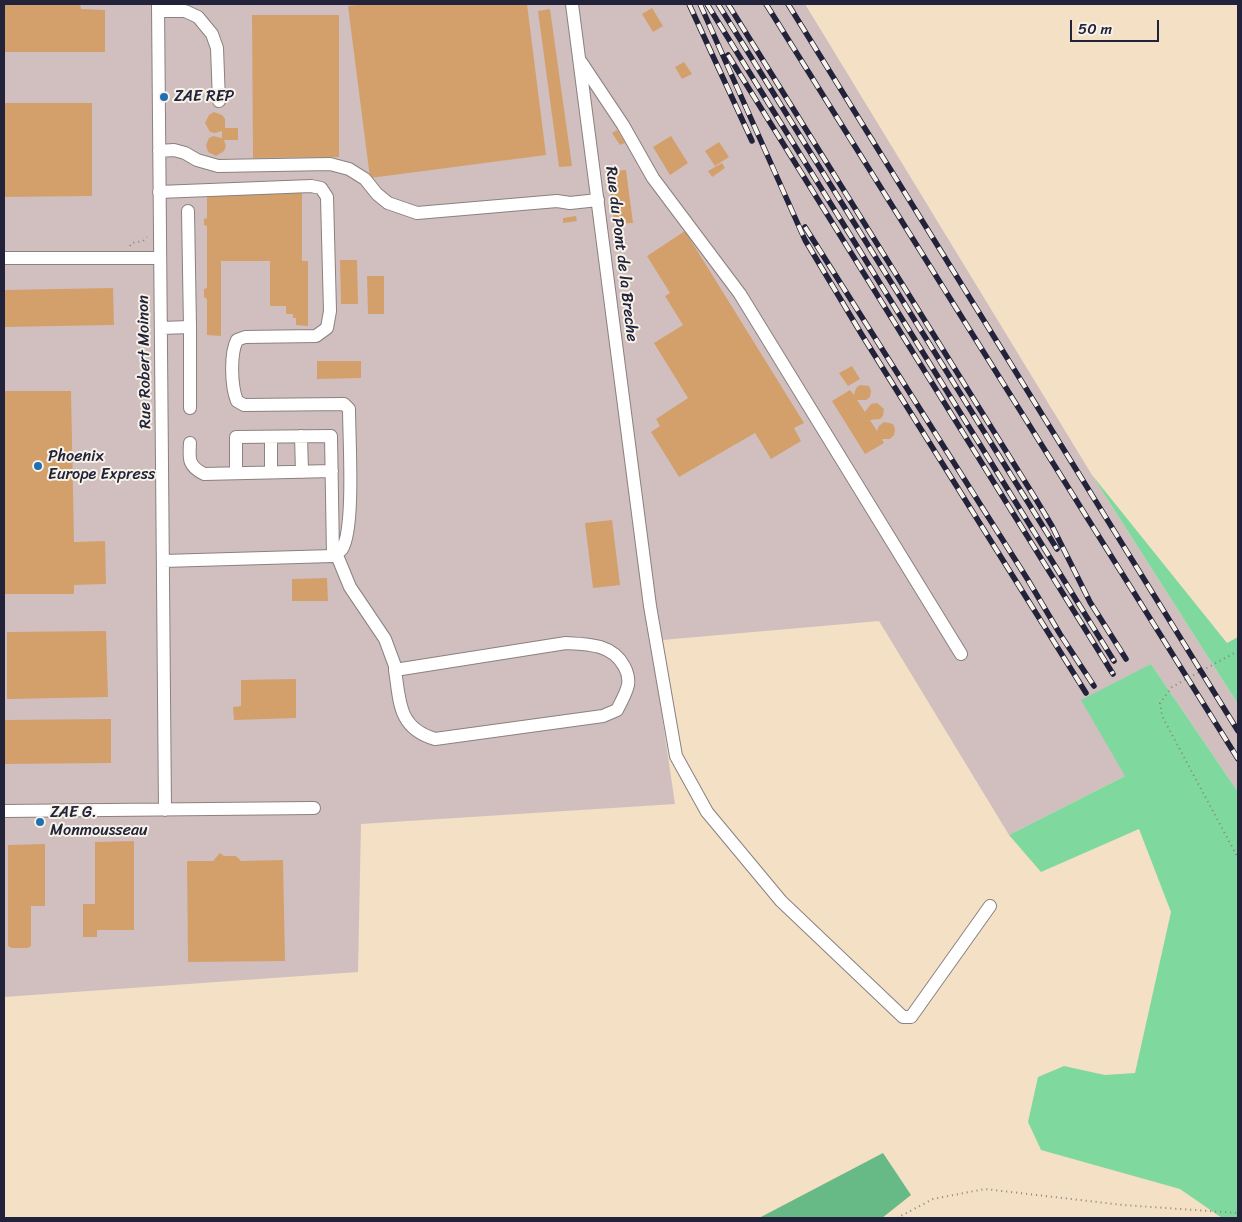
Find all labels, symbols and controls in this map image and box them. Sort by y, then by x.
scale bar [1072,10,1161,42]
text: 50 m [1078,16,1112,42]
place label: ZAE REP [174,87,234,107]
marker: ZAE REP [158,91,170,103]
street label: Rue du Pont de la Breche [601,165,641,343]
street label: Rue Robert Moinon [134,295,156,429]
place label: Phoenix Europe Express [48,447,155,485]
marker: Phoenix Europe Express [32,460,44,472]
place label: ZAE G. Monmousseau [50,803,148,841]
marker: ZAE G. Monmousseau [34,816,46,828]

